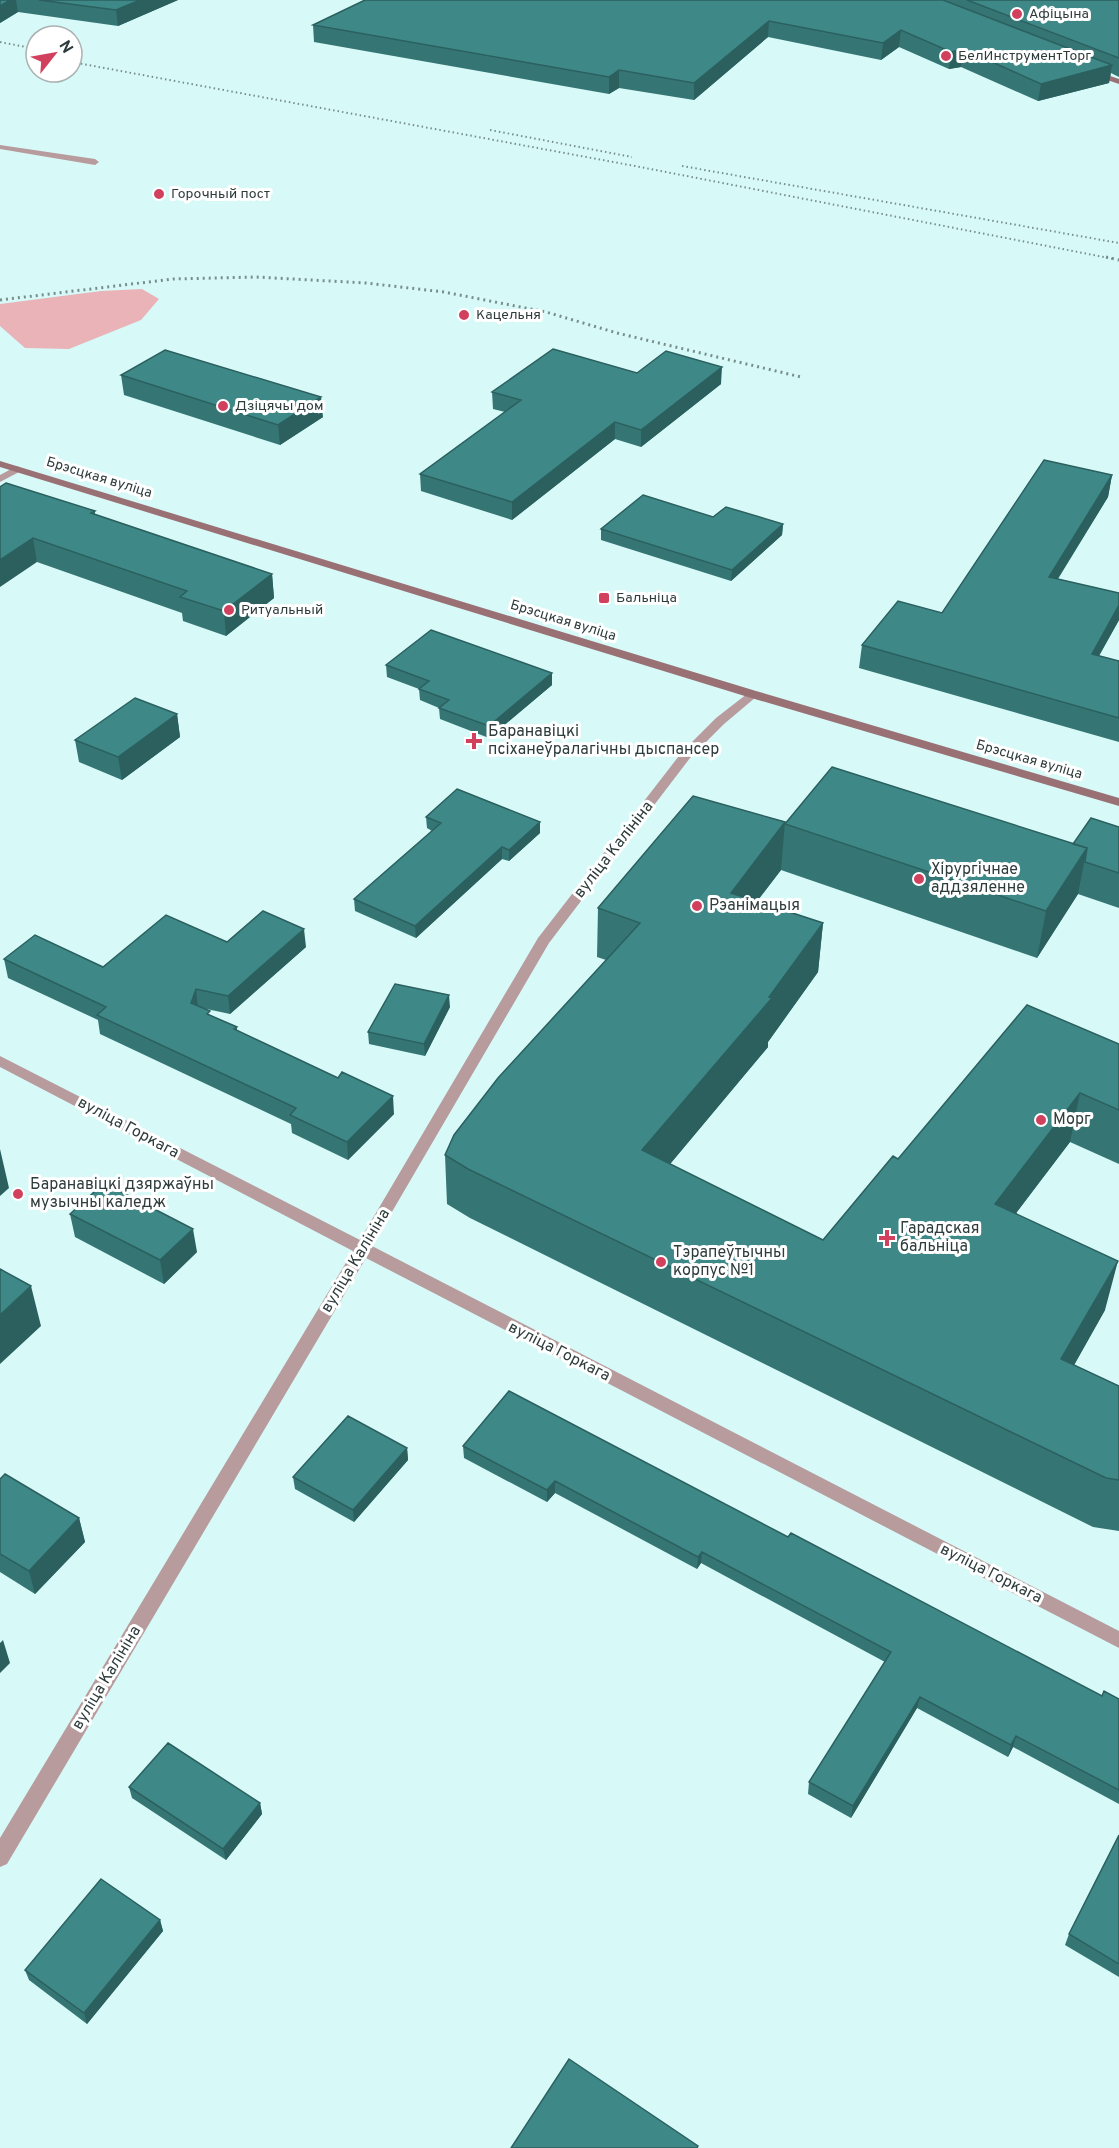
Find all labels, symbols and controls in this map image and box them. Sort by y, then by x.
place label: Афіцына [1029,6,1089,23]
marker: Афіцына [1010,7,1024,21]
north arrow [24,24,84,84]
text: N [54,37,77,57]
place label: БелИнструментТорг [958,48,1091,65]
marker: БелИнструментТорг [939,49,953,63]
place label: Горочный пост [171,186,270,203]
marker: Горочный пост [152,187,166,201]
place label: Кацельня [476,307,541,324]
marker: Кацельня [457,308,471,322]
place label: Дзіцячы дом [235,398,323,415]
marker: Дзіцячы дом [216,399,230,413]
street label: Брэсцкая вуліца [44,454,154,502]
place label: Бальніца [616,590,677,607]
marker: Бальніца [597,591,611,605]
street label: Брэсцкая вуліца [508,597,618,645]
place label: Ритуальный [241,602,323,619]
marker: Ритуальный [222,603,236,617]
place label: Баранавіцкі псіханеўралагічны дыспансер [488,722,719,760]
marker: Баранавіцкі псіханеўралагічны дыспансер [465,732,483,750]
street label: Брэсцкая вуліца [974,737,1084,783]
street label: вуліца Калініна [570,797,658,903]
place label: Хірургічнае аддзяленне [931,860,1025,898]
marker: Хірургічнае аддзяленне [912,872,926,886]
place label: Рэанімацыя [709,896,800,916]
marker: Рэанімацыя [690,899,704,913]
street label: вуліца Горкага [74,1093,182,1163]
place label: Морг [1053,1110,1091,1130]
marker: Морг [1034,1113,1048,1127]
place label: Баранавіцкі дзяржаўны музычны каледж [30,1175,214,1213]
marker: Баранавіцкі дзяржаўны музычны каледж [11,1187,25,1201]
street label: вуліца Калініна [317,1205,395,1317]
place label: Гарадская бальніца [900,1219,980,1257]
marker: Гарадская бальніца [878,1229,896,1247]
place label: Тэрапеўтычны корпус №1 [673,1243,785,1281]
marker: Тэрапеўтычны корпус №1 [654,1255,668,1269]
street label: вуліца Горкага [505,1318,613,1386]
street label: вуліца Горкага [937,1540,1045,1608]
street label: вуліца Калініна [68,1622,146,1734]

